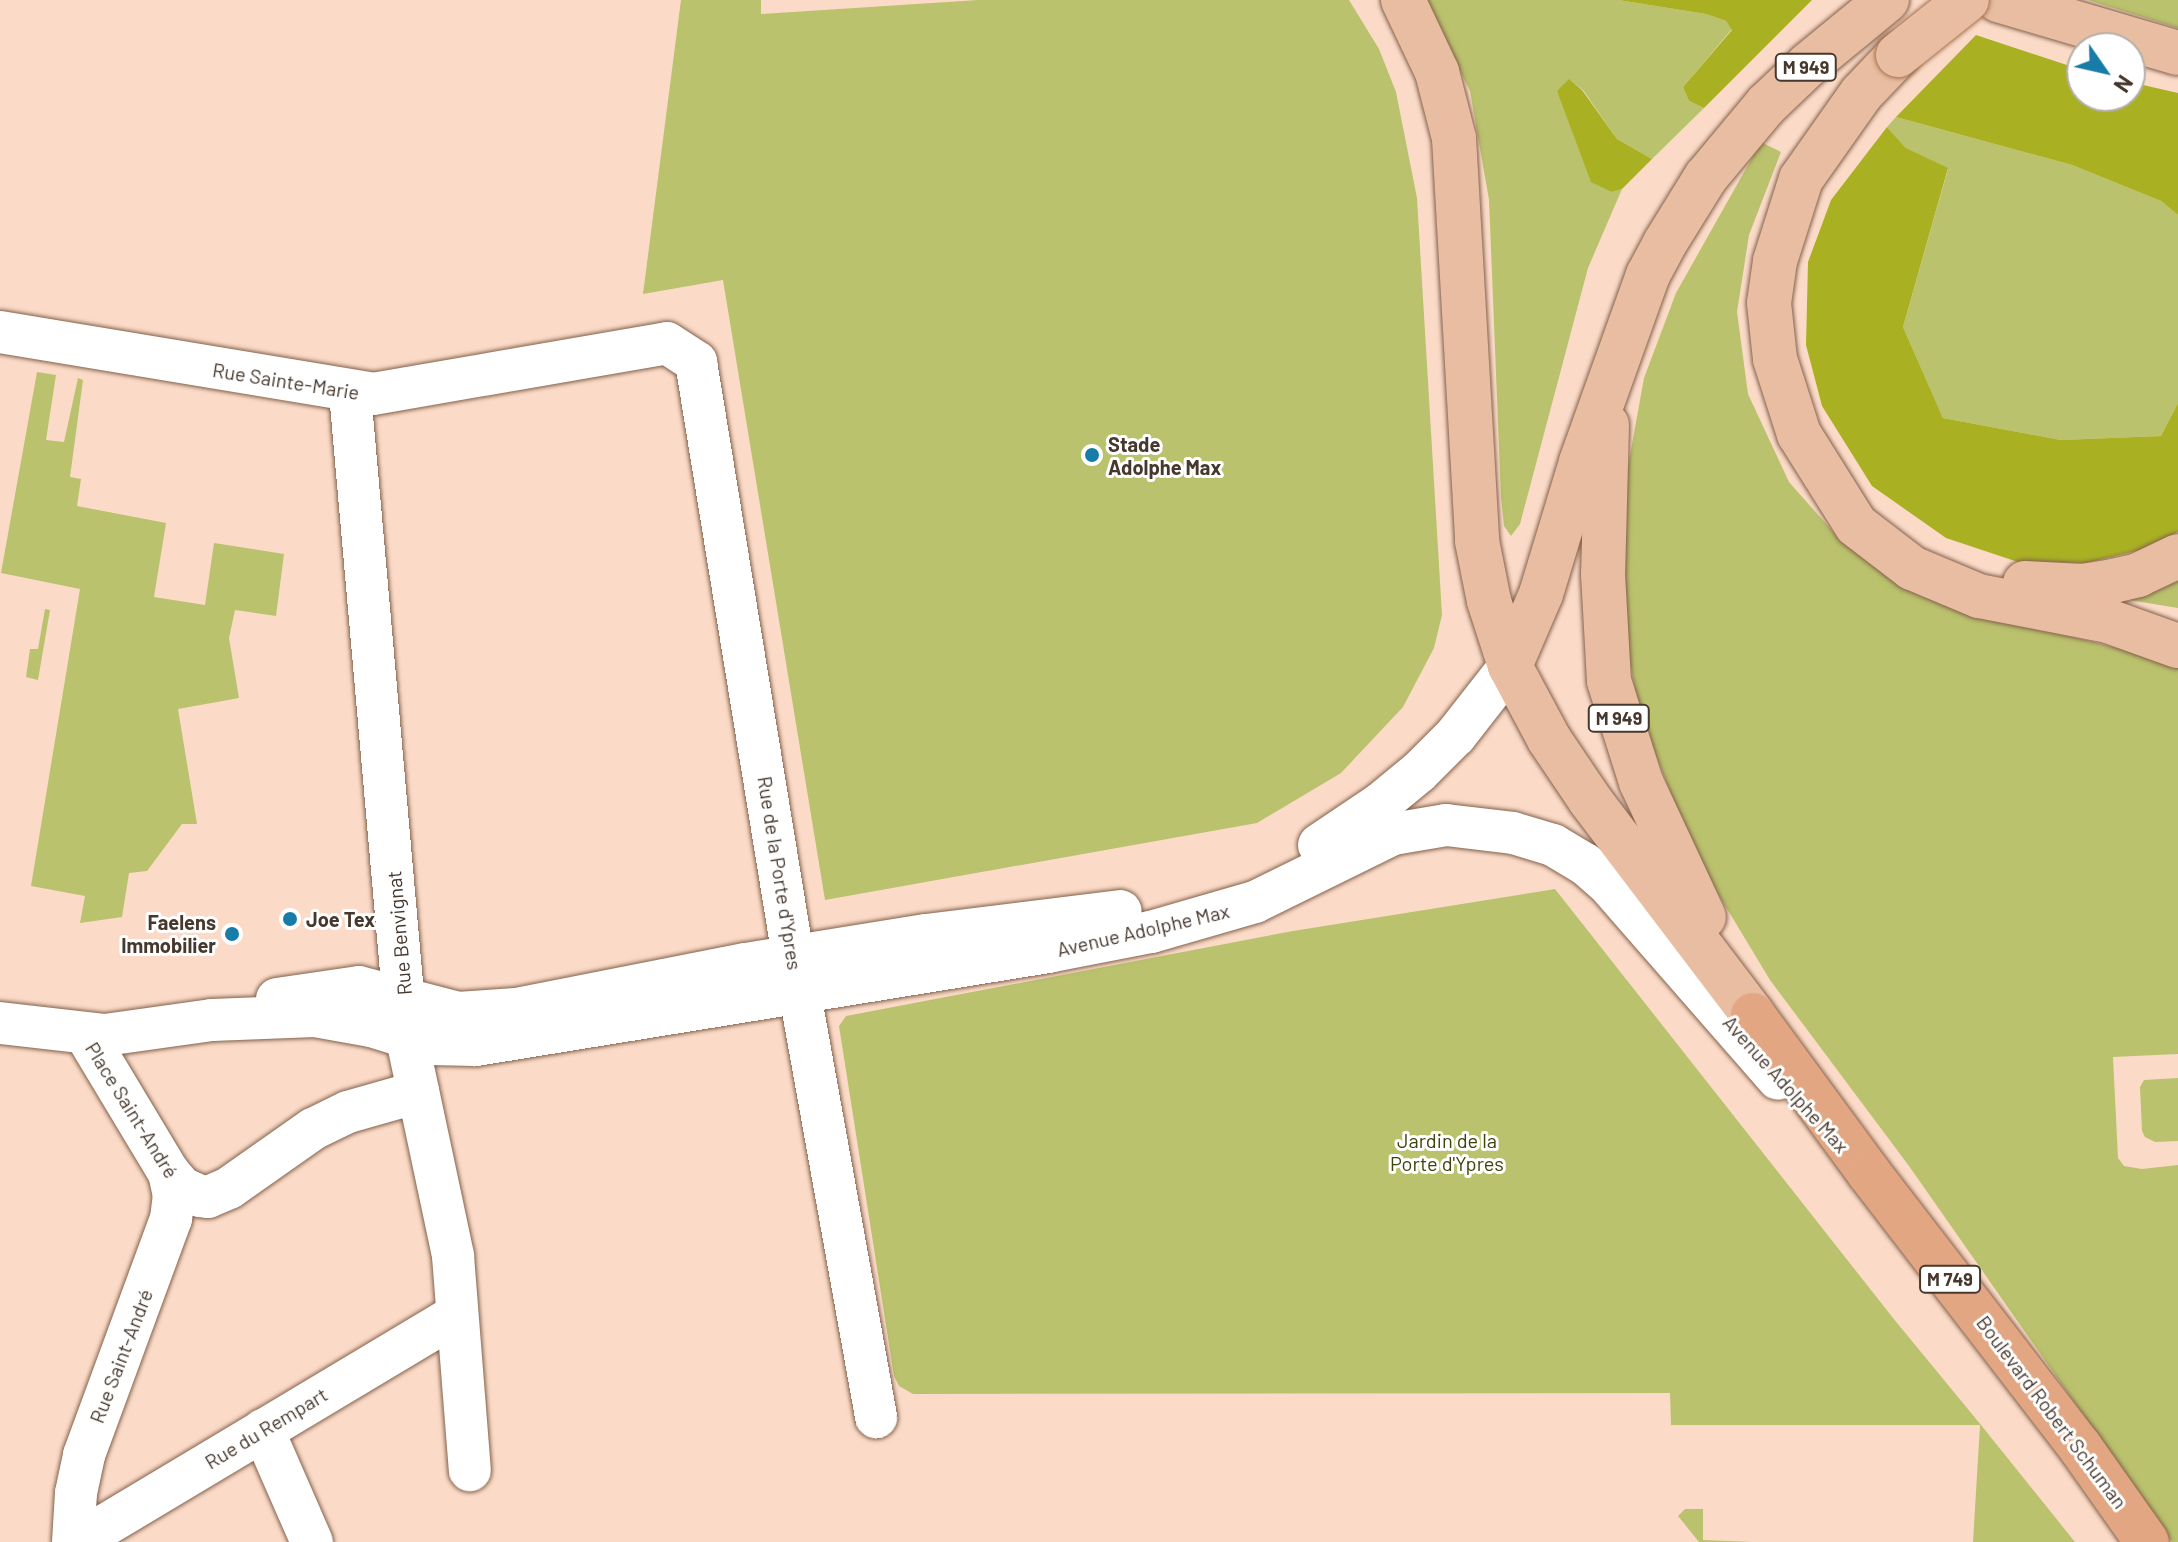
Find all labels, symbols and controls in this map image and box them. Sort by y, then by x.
north arrow [2066,32,2146,112]
road number: M 949 [1774,53,1838,81]
text: N [2109,71,2139,98]
street label: Rue Sainte-Marie [211,358,361,404]
place label: Stade Adolphe Max [1108,432,1221,479]
marker: Stade Adolphe Max [1083,446,1101,464]
road number: M 949 [1587,704,1651,732]
street label: Rue de la Porte d'Ypres [753,774,807,972]
street label: Rue Benvignat [382,870,416,996]
street label: Avenue Adolphe Max [1054,898,1232,962]
place label: Joe Tex [306,907,375,931]
place label: Faelens Immobilier [121,910,216,957]
marker: Joe Tex [281,910,299,928]
marker: Faelens Immobilier [223,925,241,943]
street label: Avenue Adolphe Max [1718,1010,1854,1158]
street label: Place Saint-André [81,1038,183,1182]
park label: Jardin de la Porte d'Ypres [1390,1128,1504,1175]
road number: M 749 [1918,1265,1982,1293]
street label: Rue Saint-André [84,1286,158,1426]
street label: Boulevard Robert Schuman [1972,1311,2132,1513]
street label: Rue du Rempart [200,1382,332,1474]

